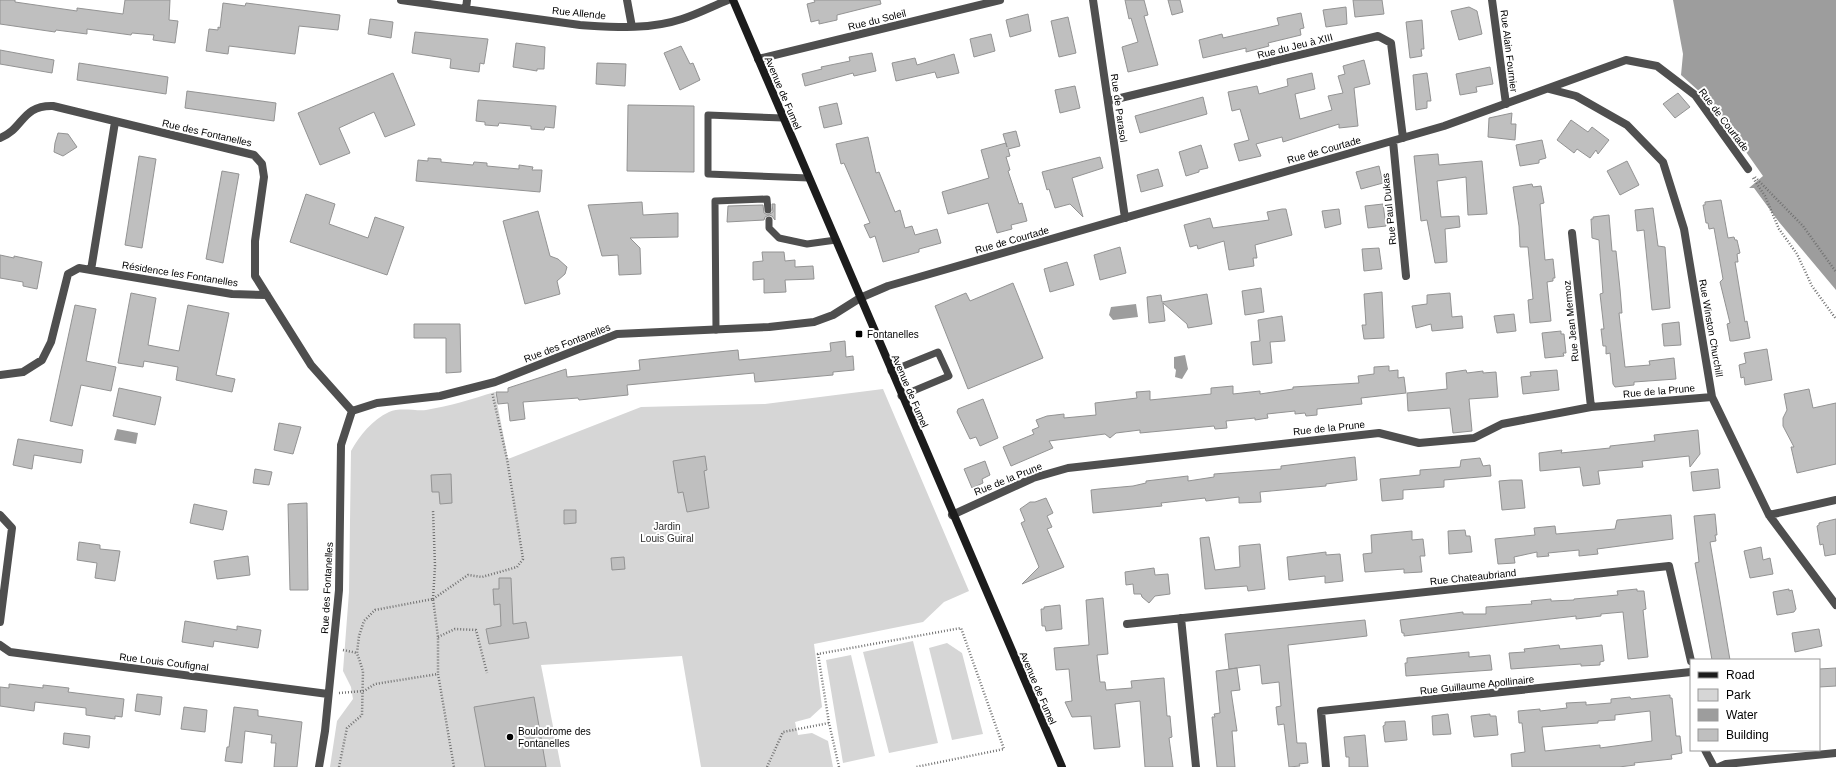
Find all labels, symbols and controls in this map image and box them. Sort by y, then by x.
street label: Rue Allende [552,5,607,21]
street label: Rue du Soleil [847,7,907,33]
street label: Rue Alain Fournier [1498,9,1520,93]
street label: Rue du Jeu à XIII [1256,31,1334,61]
street label: Avenue de Fumel [763,55,803,131]
street label: Rue de Parasol [1109,73,1129,143]
street label: Rue de Courtade [1697,86,1752,154]
street label: Rue des Fontanelles [161,117,253,149]
street label: Rue de Courtade [1286,134,1363,166]
street label: Rue Paul Dukas [1380,172,1398,246]
street label: Rue de Courtade [974,224,1051,256]
street label: Résidence les Fontanelles [121,259,239,289]
street label: Rue Winston Churchill [1697,278,1725,378]
street label: Rue Jean Mermoz [1561,280,1581,362]
street label: Rue des Fontanelles [522,321,612,365]
marker: Fontanelles [854,329,864,339]
place label: Fontanelles [867,329,919,340]
street label: Avenue de Fumel [890,353,930,429]
street label: Rue de la Prune [1623,382,1696,400]
street label: Rue de la Prune [1292,419,1366,437]
street label: Rue de la Prune [972,460,1044,498]
park label: Jardin Louis Guiral [640,521,694,544]
street label: Rue des Fontanelles [319,542,335,634]
street label: Rue Chateaubriand [1429,567,1517,587]
street label: Avenue de Fumel [1018,650,1058,726]
street label: Rue Louis Coufignal [119,651,209,673]
legend [1690,659,1820,751]
text: Road [1726,668,1755,682]
street label: Rue Guillaume Apollinaire [1419,673,1535,696]
text: Park [1726,688,1752,702]
text: Water [1726,708,1758,722]
place label: Boulodrome des Fontanelles [518,726,591,749]
text: Building [1726,728,1769,742]
marker: Boulodrome des Fontanelles [505,732,515,742]

